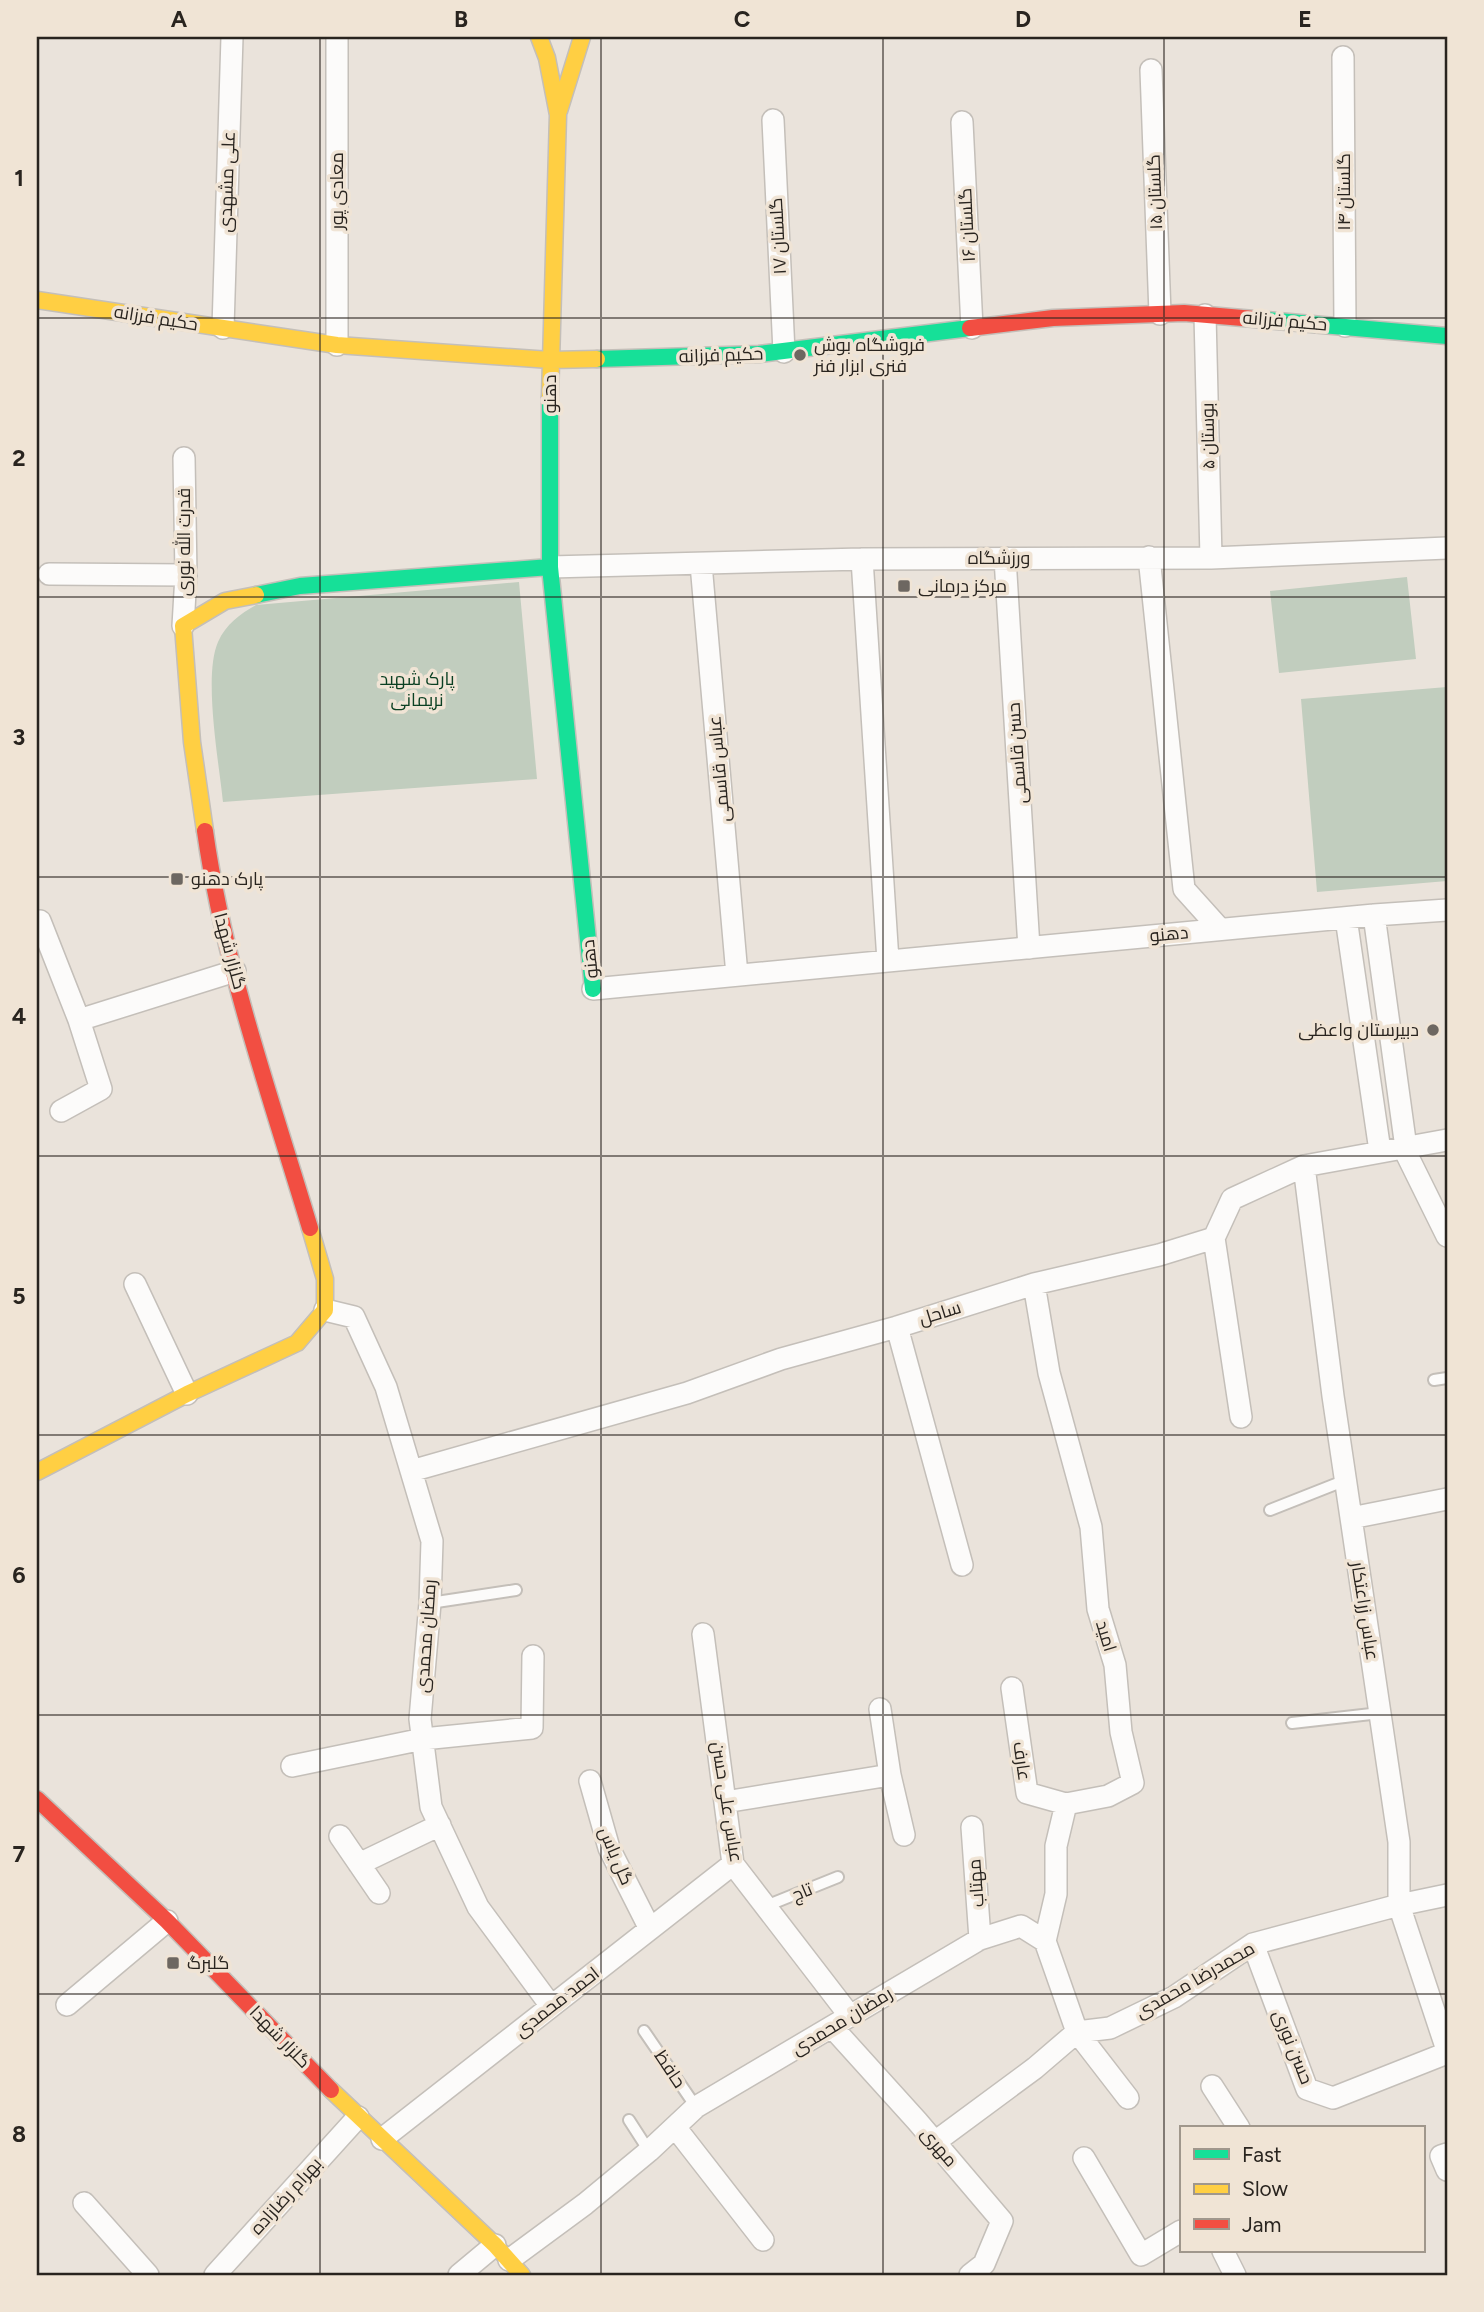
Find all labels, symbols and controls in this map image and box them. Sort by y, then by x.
text: A [171,5,188,33]
text: B [454,5,468,33]
text: C [734,5,751,33]
text: D [1015,5,1031,33]
text: E [1298,5,1312,33]
street label: علی مشهدی [214,131,240,233]
street label: معادی پور [326,152,349,231]
street label: گلستان ۱۴ [1333,153,1355,231]
street label: گلستان ۱۵ [1143,154,1167,230]
text: 1 [14,164,24,192]
street label: گلستان ۱۶ [954,187,980,263]
street label: گلستان ۱۷ [765,197,791,275]
street label: حکیم فرزانه [112,301,199,336]
street label: حکیم فرزانه [1242,306,1328,337]
place label: فروشگاه بوش فنری ابزار فنر [813,334,925,377]
street label: حکیم فرزانه [678,343,764,368]
marker: فروشگاه بوش فنری ابزار فنر [792,347,808,363]
street label: دهنو [539,375,561,413]
street label: بوستان ۵ [1196,402,1220,470]
text: 2 [12,444,26,472]
street label: قدرت الله نوری [172,488,195,596]
street label: ورزشگاه [968,547,1030,569]
place label: مرکز درمانی [918,575,1007,597]
marker: مرکز درمانی [896,578,912,594]
park label: پارک شهید نریمانی [379,668,455,711]
street label: حسن قاسمی [1002,702,1032,804]
street label: عباس قاسمی [703,715,735,823]
text: 3 [13,723,25,751]
place label: پارک دهنو [191,868,263,891]
marker: پارک دهنو [169,871,185,887]
street label: گلزار شهدا [209,910,251,992]
street label: دهنو [1149,921,1189,947]
street label: دهنو [577,939,603,979]
text: 4 [12,1002,26,1030]
place label: دبیرستان واعظی [1298,1019,1419,1041]
marker: دبیرستان واعظی [1425,1022,1441,1038]
text: 5 [12,1282,26,1310]
street label: ساحل [916,1296,964,1330]
street label: عباس زراعتکار [1346,1559,1384,1662]
text: 6 [12,1561,26,1589]
street label: رمضان محمدی [411,1579,441,1693]
street label: امید [1091,1618,1121,1654]
street label: عباس علی حسن [707,1740,747,1864]
street label: عارف [1008,1740,1036,1782]
street label: گل یاس [594,1824,638,1888]
text: 7 [13,1840,26,1868]
street label: مهتاب [963,1858,989,1908]
street label: تاج [788,1878,816,1907]
street label: محمدرضا محمدی [1132,1937,1258,2023]
place label: گلبرگ [187,1952,229,1974]
marker: گلبرگ [165,1955,181,1971]
street label: احمد محمدی [510,1962,604,2042]
street label: رمضان محمدی [788,1982,896,2060]
street label: گلزار شهدا [245,2001,315,2073]
street label: حسن نوری [1268,2007,1318,2087]
street label: حافظ [650,2046,690,2092]
text: 8 [12,2120,26,2148]
street label: مهری [916,2123,962,2171]
legend [1180,2126,1424,2252]
text: Fast [1242,2142,1282,2167]
street label: بهرام رضازاده [246,2153,327,2240]
text: Slow [1242,2176,1288,2201]
text: Jam [1242,2212,1281,2237]

